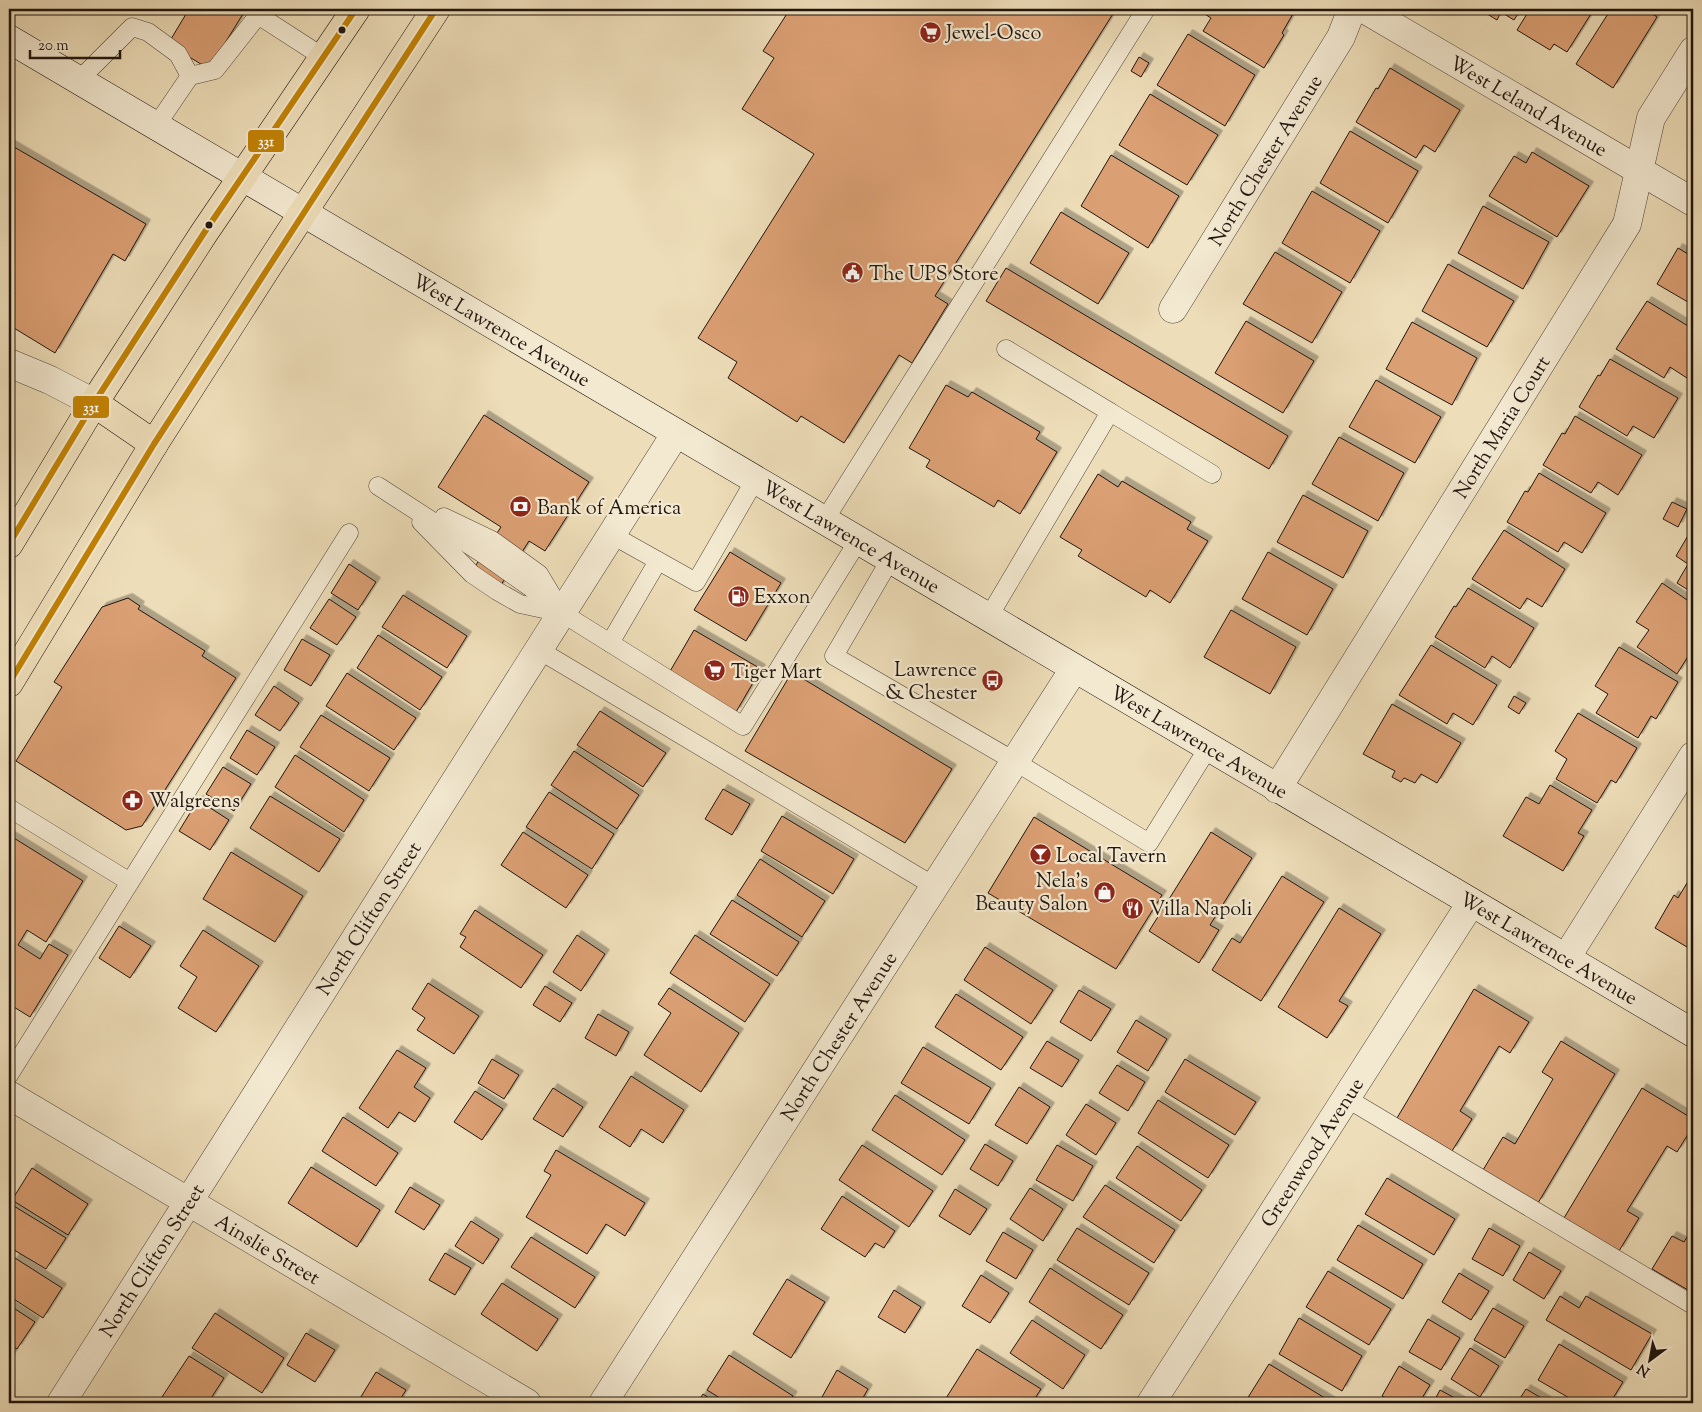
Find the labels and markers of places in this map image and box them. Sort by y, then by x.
supermarket icon: Jewel-Osco [918,20,942,44]
place label: Jewel-Osco [945,20,1042,49]
unlabelled marker [337,25,347,35]
unlabelled marker [204,220,214,230]
public building icon: The UPS Store [841,261,865,285]
place label: The UPS Store [869,261,998,290]
bank icon: Bank of America [509,495,533,519]
place label: Bank of America [537,495,681,524]
fuel station icon: Exxon [726,584,750,608]
place label: Exxon [754,584,811,613]
place label: Lawrence & Chester [885,657,977,709]
supermarket icon: Tiger Mart [703,659,727,683]
place label: Tiger Mart [731,659,822,688]
bus stop icon: Lawrence & Chester [981,669,1005,693]
pharmacy icon: Walgreens [121,788,145,812]
place label: Walgreens [149,788,240,817]
bar icon: Local Tavern [1028,843,1052,867]
place label: Local Tavern [1056,843,1167,872]
place label: Nela's Beauty Salon [975,868,1088,920]
shop icon: Nela's Beauty Salon [1092,880,1116,904]
restaurant icon: Villa Napoli [1121,896,1145,920]
place label: Villa Napoli [1149,896,1253,925]

